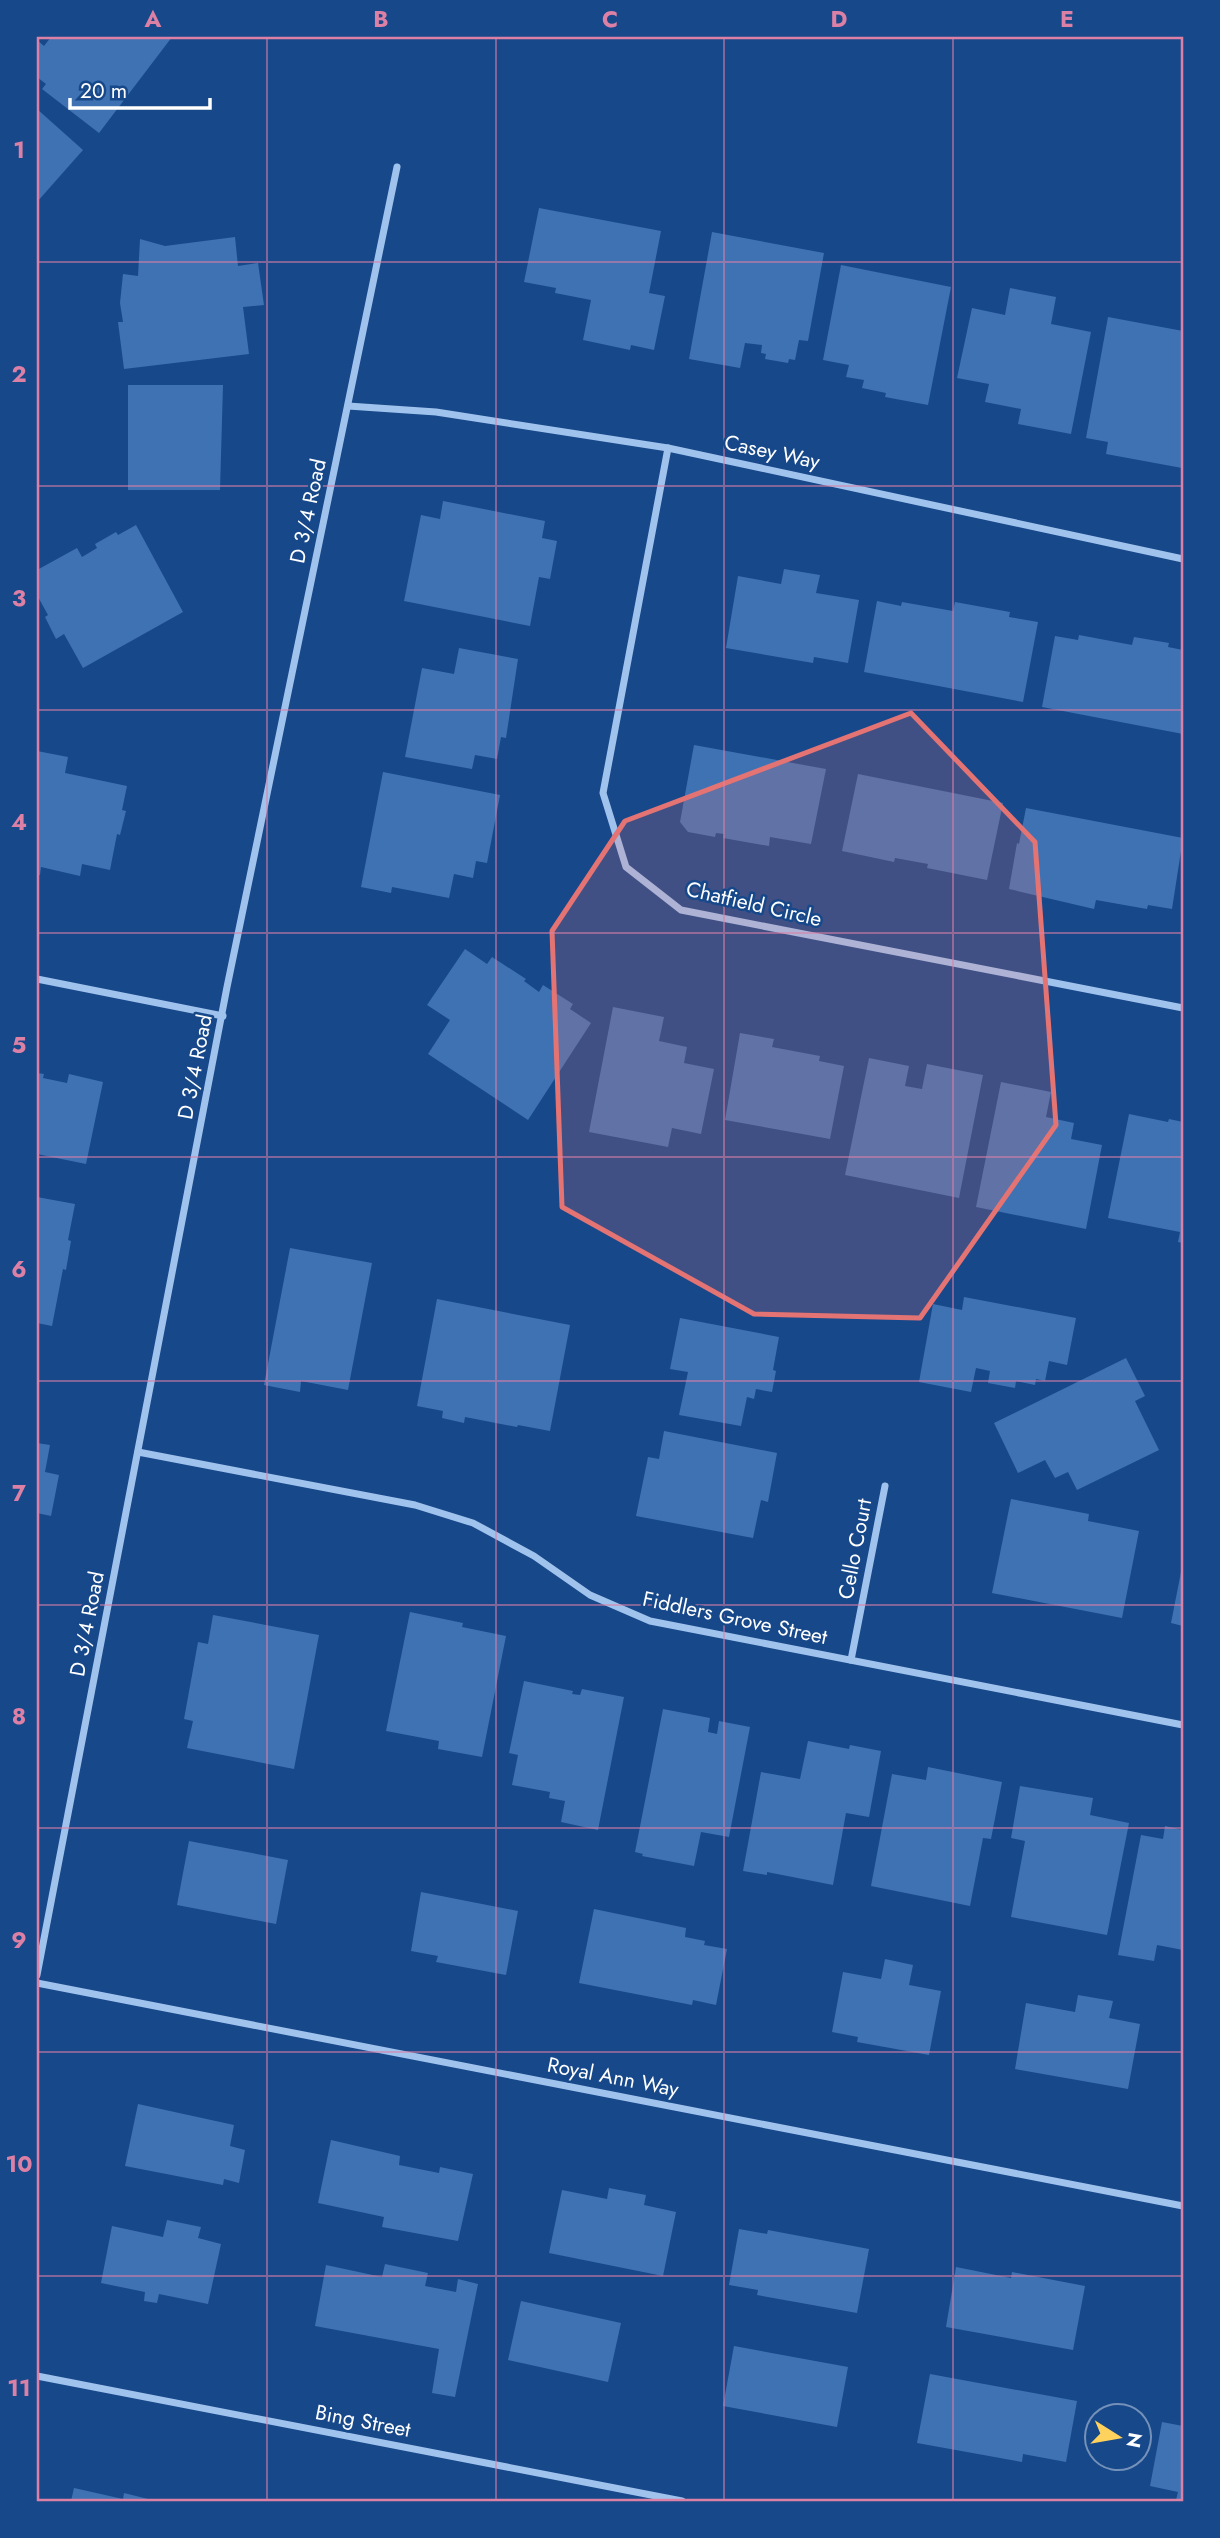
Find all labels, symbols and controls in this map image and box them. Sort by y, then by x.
text: A [144,2,162,36]
text: B [373,2,389,36]
text: C [602,2,618,36]
text: D [831,2,848,36]
text: E [1060,2,1074,36]
scale bar [70,66,210,110]
text: 20 m [80,76,127,106]
text: 1 [13,133,25,167]
text: 2 [11,357,27,391]
street label: Casey Way [721,427,823,477]
street label: D 3/4 Road [282,456,334,566]
text: 3 [12,581,26,615]
text: 4 [11,805,27,839]
street label: Chatfield Circle [683,874,825,934]
street label: D 3/4 Road [170,1012,220,1122]
text: 5 [12,1028,26,1062]
text: 6 [11,1252,27,1286]
text: 7 [12,1476,26,1510]
street label: Cello Court [831,1496,879,1602]
street label: D 3/4 Road [62,1569,112,1679]
street label: Fiddlers Grove Street [640,1584,830,1652]
text: 8 [12,1699,26,1733]
text: 9 [11,1923,27,1957]
street label: Royal Ann Way [545,2050,682,2105]
text: 10 [6,2147,32,2181]
text: 11 [7,2371,31,2405]
street label: Bing Street [313,2397,413,2445]
north arrow [1084,2402,1154,2472]
text: N [1120,2430,1149,2450]

